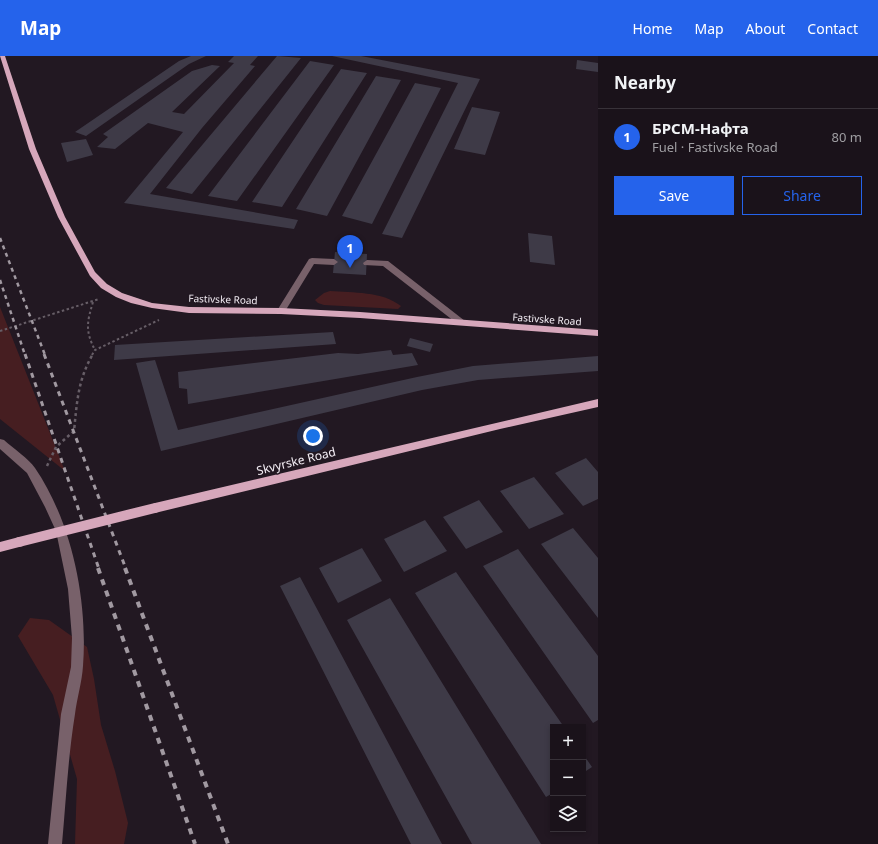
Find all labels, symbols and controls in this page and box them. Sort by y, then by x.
text: Map [20,15,61,41]
text: Home [633,19,672,38]
text: Map [694,19,724,38]
text: About [746,19,785,38]
text: Contact [807,19,858,38]
text: Nearby [614,71,676,94]
text: БРСМ-Нафта [652,118,749,138]
text: 1 [623,128,631,146]
text: 80 m [832,128,862,146]
text: Fuel · Fastivske Road [652,138,778,156]
button: Save [614,176,734,215]
button: Share [742,176,862,215]
pin: 1 [337,235,363,268]
street label: Fastivske Road [188,291,258,307]
street label: Fastivske Road [512,310,582,328]
your location [303,426,323,446]
street label: Skvyrske Road [255,443,337,479]
map controls [550,724,586,832]
button: + [550,724,586,760]
button: − [550,760,586,796]
button: layers [550,796,586,832]

